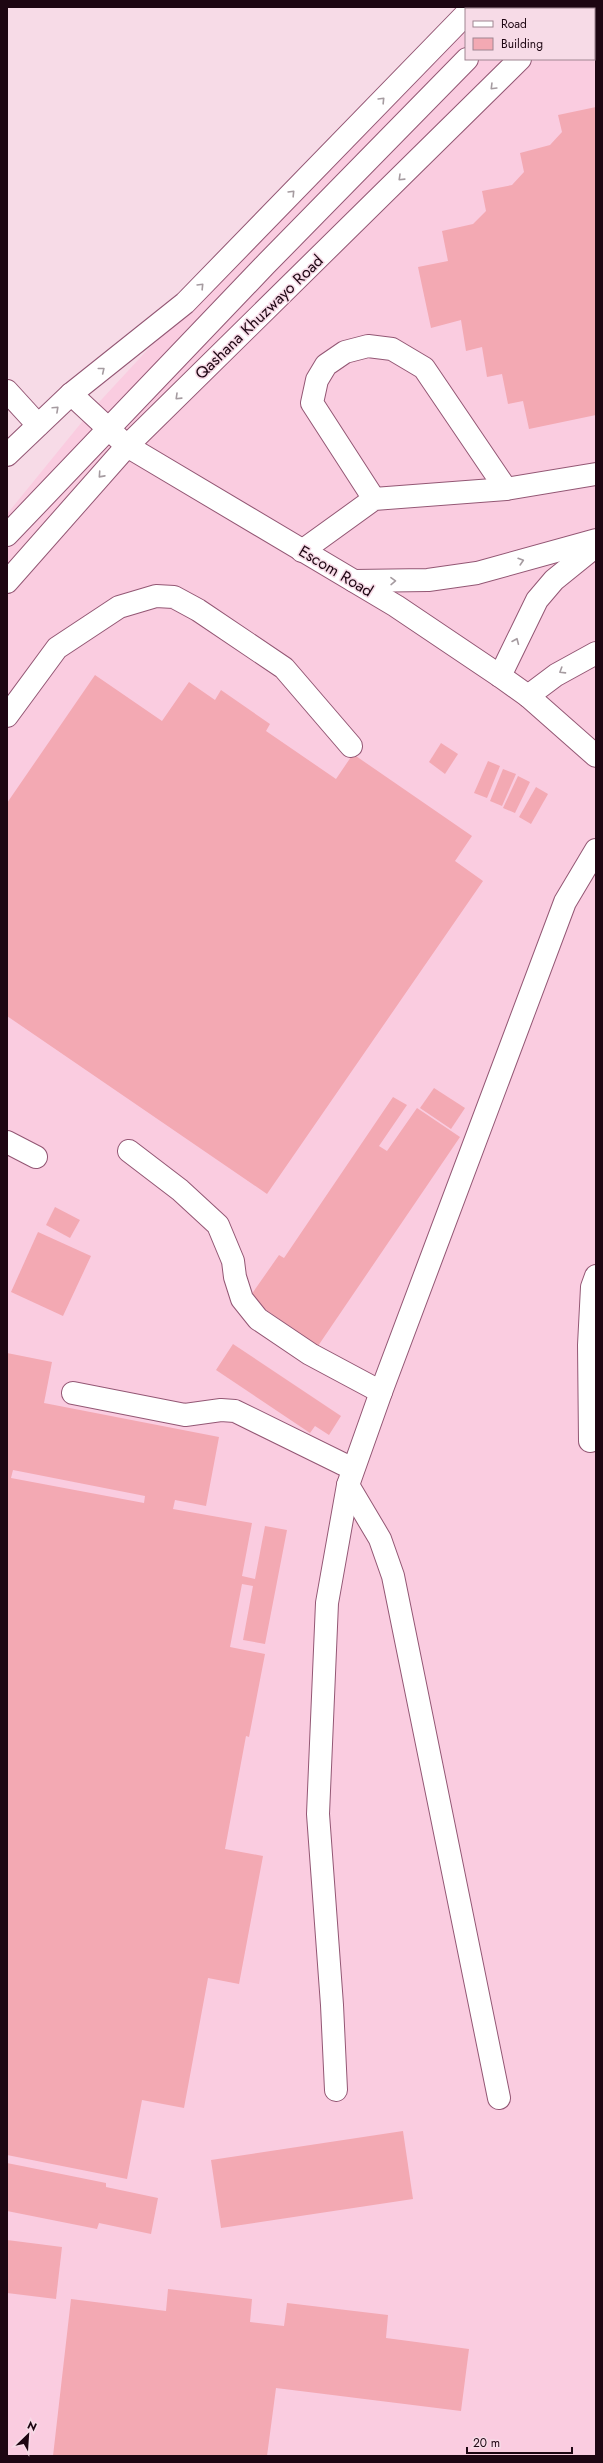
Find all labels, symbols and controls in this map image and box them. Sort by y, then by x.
legend [465,8,595,60]
text: Road [501,15,527,33]
text: Building [501,35,543,53]
one-way arrow [490,82,498,90]
one-way arrow [377,97,385,105]
one-way arrow [398,173,406,181]
one-way arrow [287,190,295,198]
street label: Qashana Khuzwayo Road [190,249,328,385]
one-way arrow [196,283,204,291]
one-way arrow [97,367,104,374]
one-way arrow [175,392,183,399]
one-way arrow [51,406,59,413]
one-way arrow [99,470,106,478]
street label: Escom Road [294,540,378,602]
one-way arrow [517,557,524,566]
one-way arrow [390,576,396,585]
one-way arrow [512,637,520,644]
one-way arrow [559,666,566,674]
north arrow [8,2415,48,2455]
text: N [25,2417,40,2435]
scale bar [467,2429,572,2455]
text: 20 m [473,2434,500,2452]

